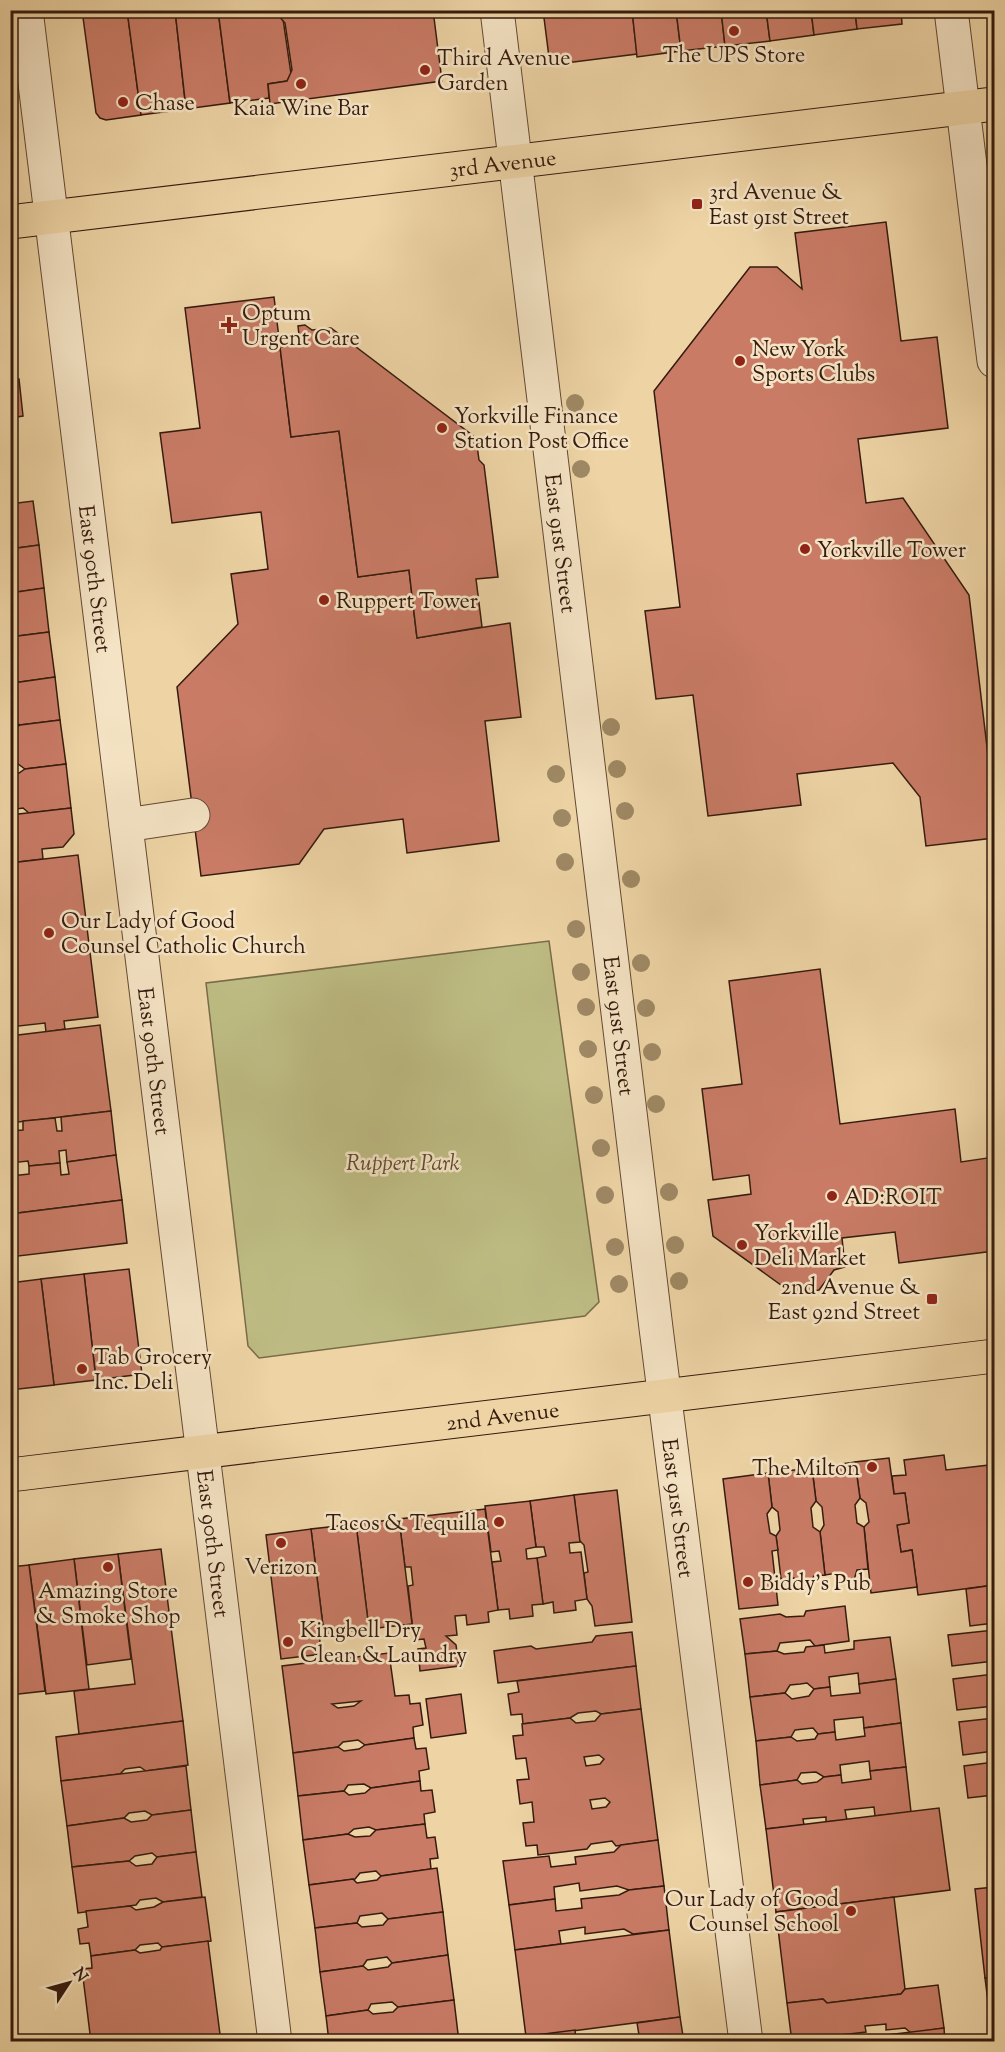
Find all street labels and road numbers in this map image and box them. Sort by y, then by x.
street label: 3rd Avenue [447,144,558,188]
street label: East 91st Street [534,472,583,616]
street label: East 90th Street [68,503,118,655]
street label: East 91st Street [592,954,641,1098]
street label: East 90th Street [127,986,177,1138]
street label: 2nd Avenue [444,1396,561,1441]
street label: East 91st Street [651,1437,700,1580]
street label: East 90th Street [186,1468,236,1620]

